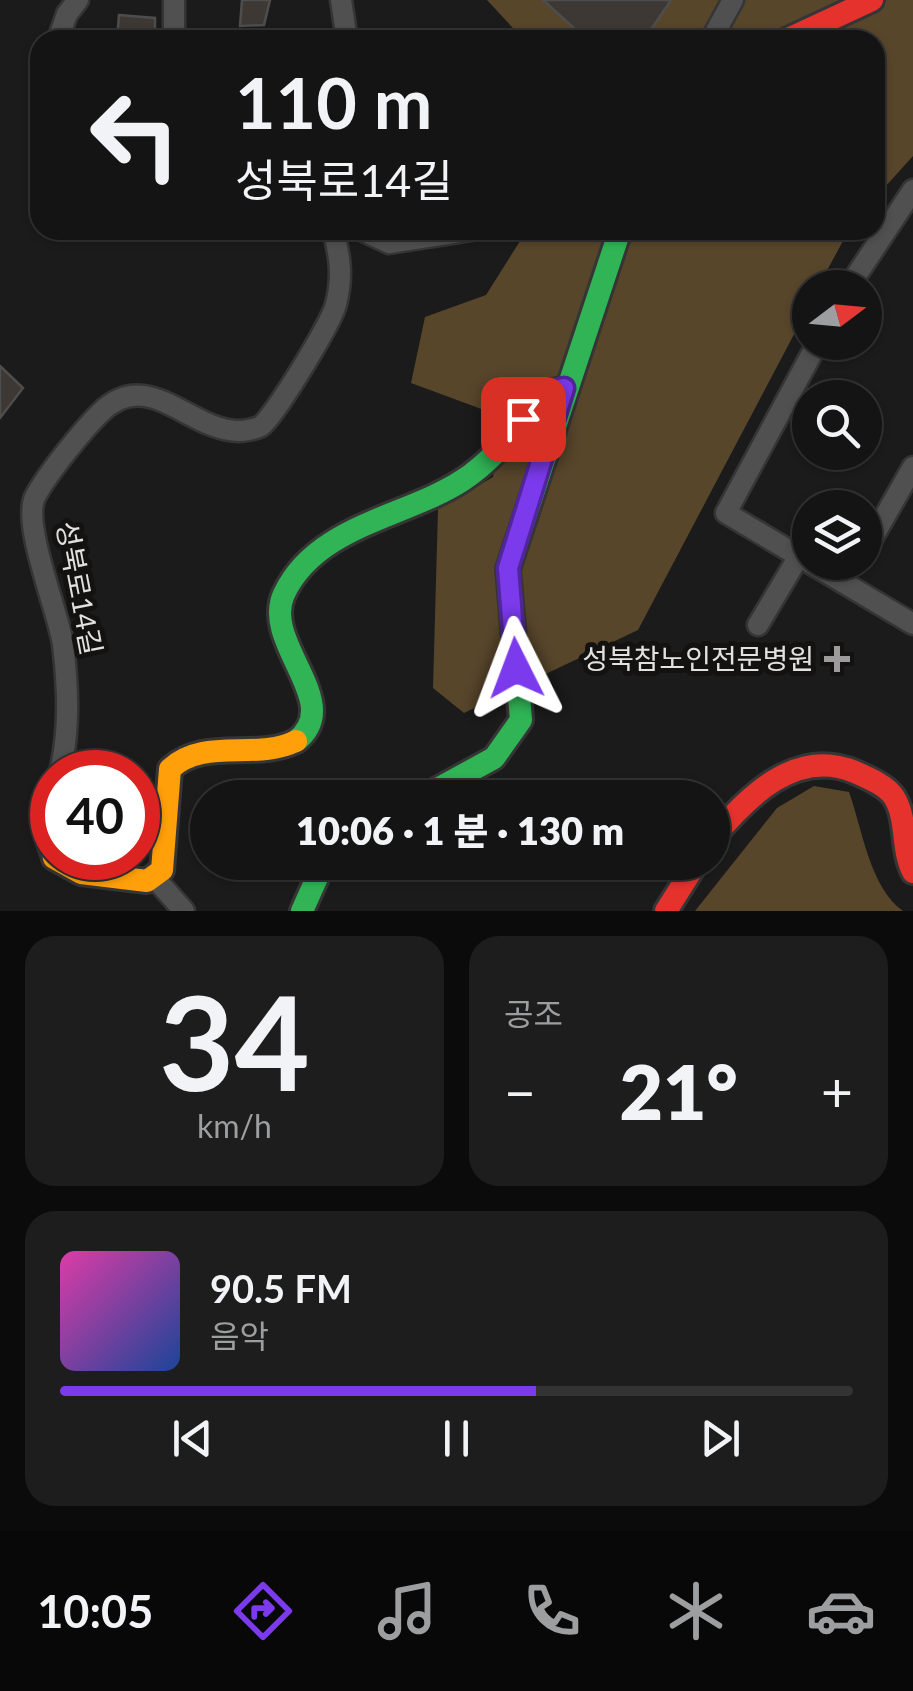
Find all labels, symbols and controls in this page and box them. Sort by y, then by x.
text: 110 m [235,60,432,144]
icon: left [70,70,200,200]
text: 성북로14길 [235,153,453,207]
north arrow [792,270,882,360]
map controls [792,270,882,580]
pin [481,377,566,462]
button: search [792,380,882,470]
icon: arrive [496,392,551,447]
button: layers [792,490,882,580]
street label: 성북로14길 [50,518,110,658]
position arrow [464,616,568,720]
place label: 성북참노인전문병원 [582,641,814,675]
marker: 성북참노인전문병원 [824,646,850,672]
speed limit sign: 40 [30,750,160,880]
text: 10:06 · 1 분 · 130 m [296,807,624,853]
text: 34 [159,963,310,1119]
text: 공조 [504,994,563,1033]
text: 21° [619,1046,738,1136]
text: − [504,1058,536,1124]
text: + [821,1058,853,1124]
text: km/h [197,1106,272,1145]
text: 90.5 FM [210,1265,352,1311]
text: 음악 [210,1316,269,1355]
icon: previous [165,1411,220,1466]
icon: pause [429,1411,484,1466]
icon: next [693,1411,748,1466]
icon: directions [228,1576,298,1646]
icon: music [372,1576,442,1646]
icon: phone [517,1576,587,1646]
icon: climate [661,1576,731,1646]
icon: car [806,1576,876,1646]
text: 10:05 [37,1584,153,1638]

